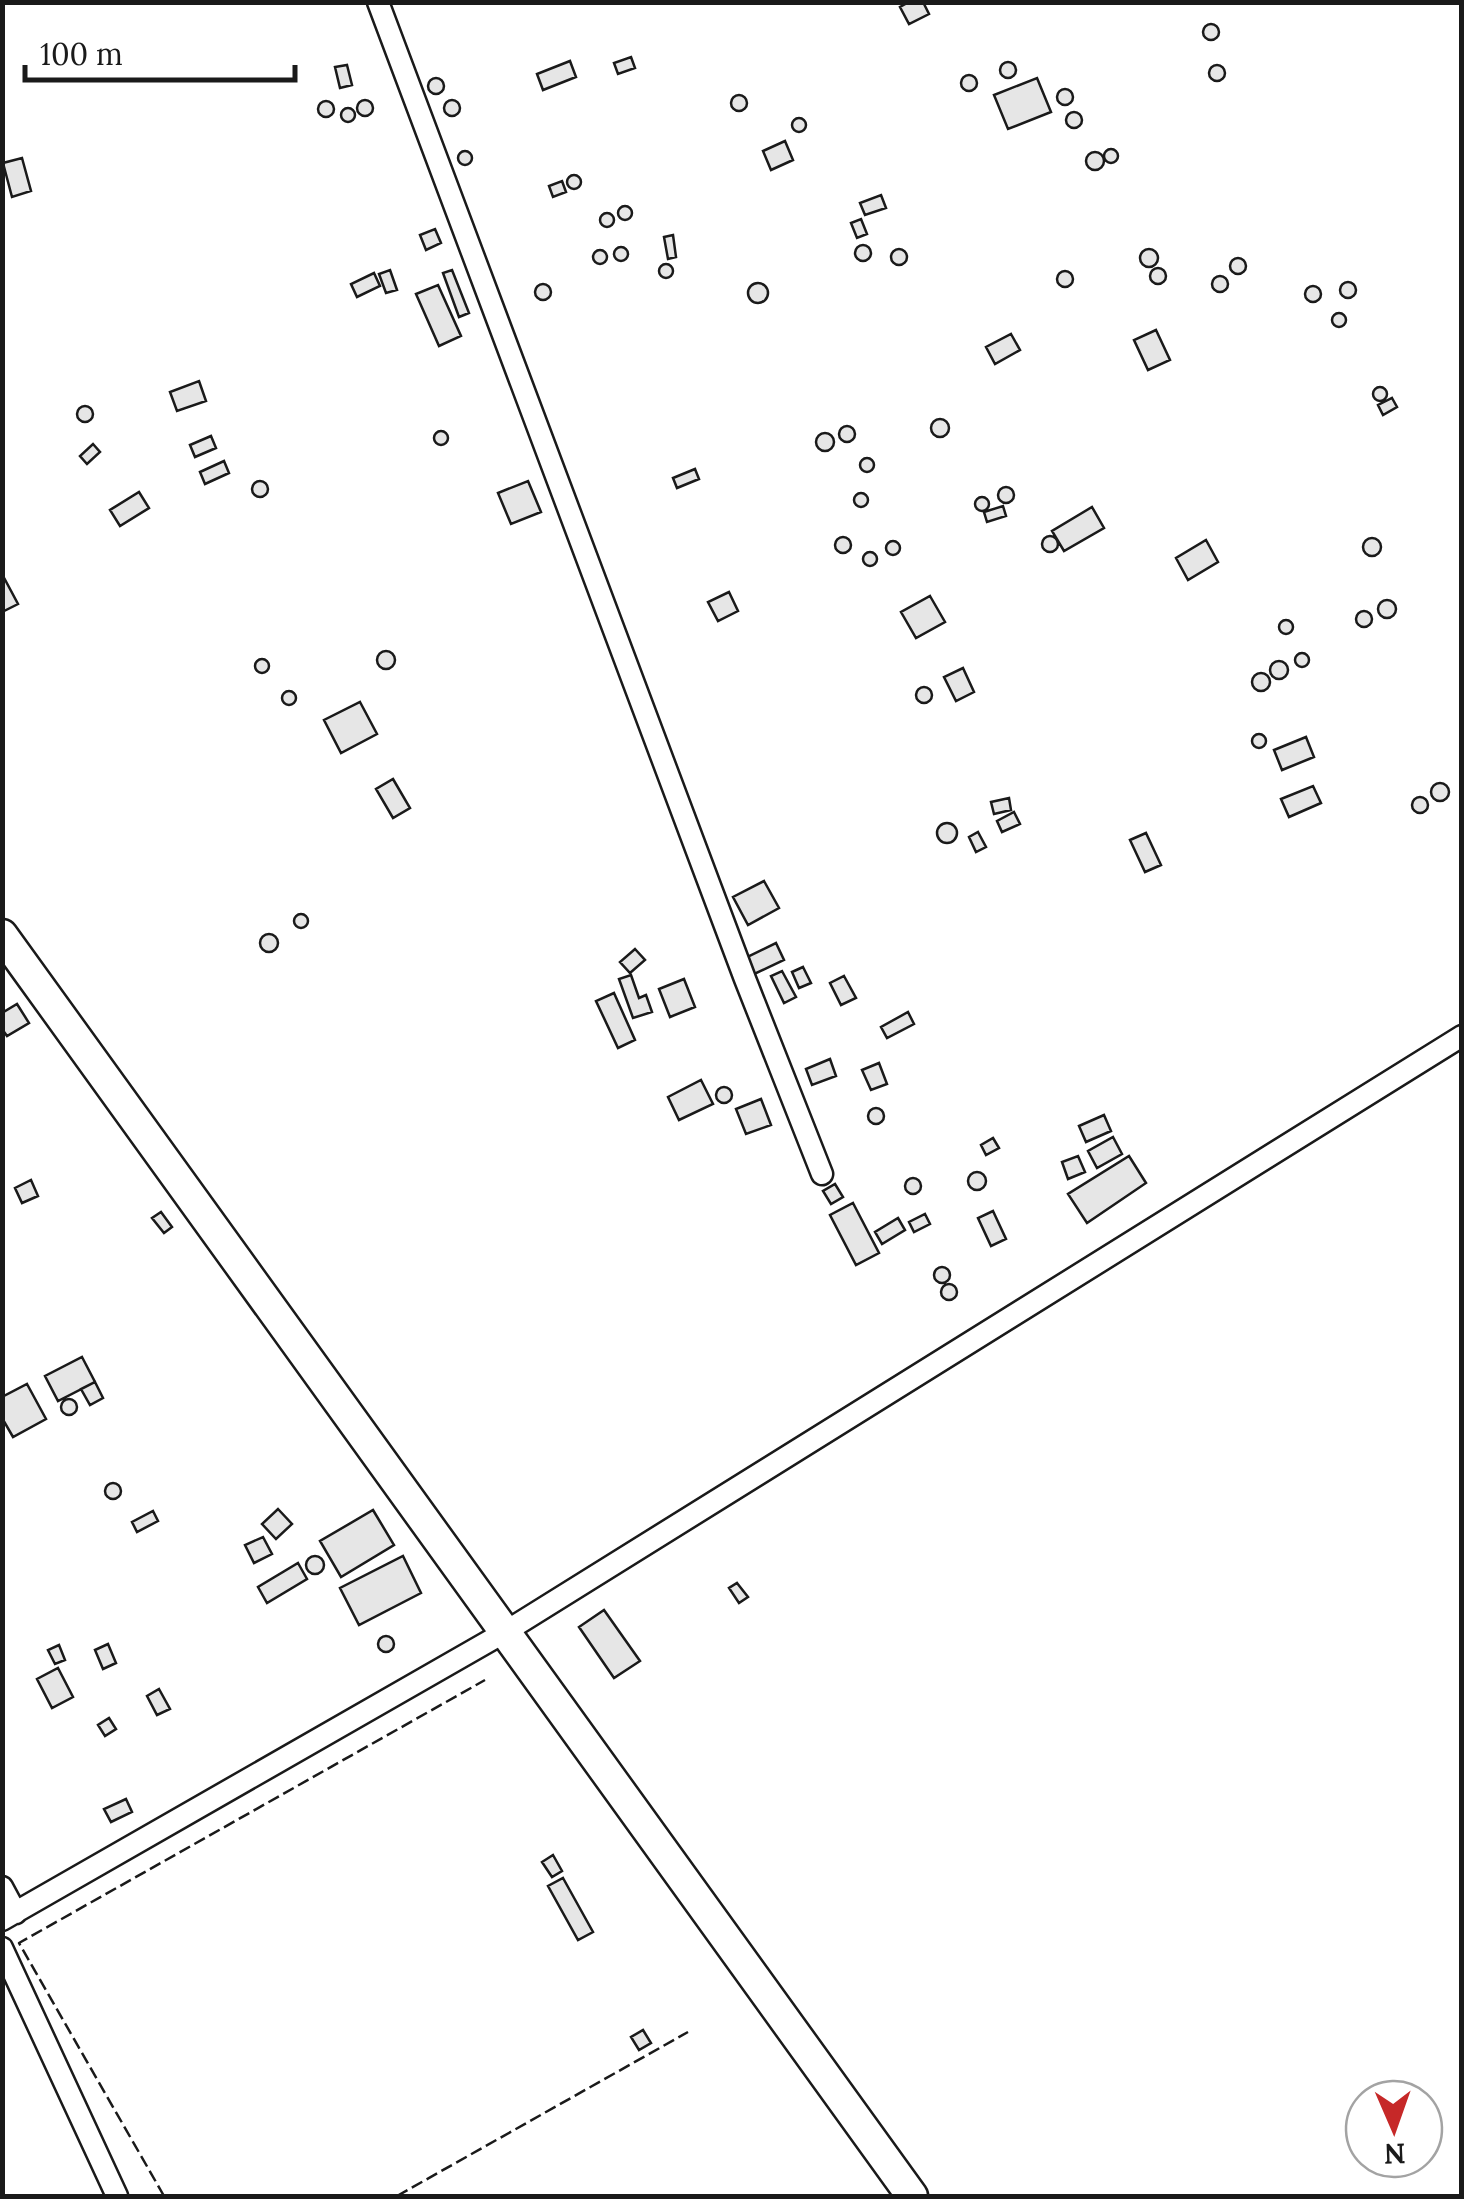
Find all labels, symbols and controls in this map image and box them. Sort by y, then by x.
scale bar [25,20,295,82]
text: 100 m [40,35,123,73]
north arrow [1344,2079,1444,2179]
text: N [1383,2136,1406,2172]

